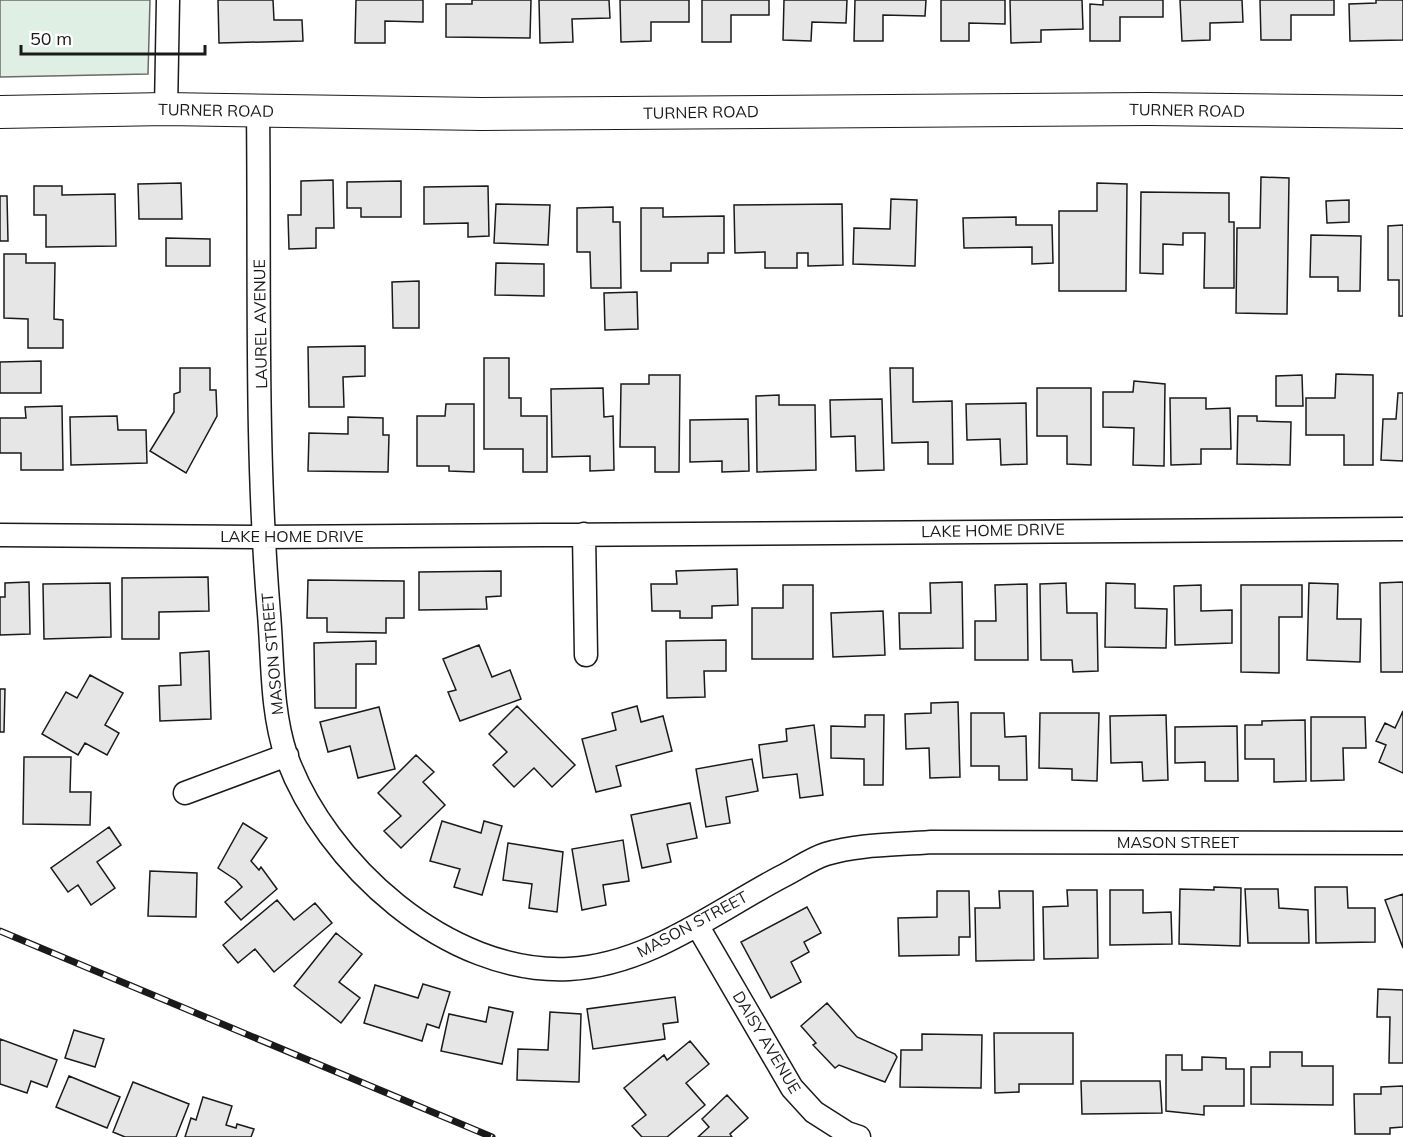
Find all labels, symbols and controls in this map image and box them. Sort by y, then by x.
scale bar [21,18,206,56]
text: 50 m [30,27,72,50]
street label: TURNER ROAD [158,99,274,121]
street label: TURNER ROAD [1129,99,1245,121]
street label: TURNER ROAD [643,101,759,123]
street label: LAUREL AVENUE [249,259,271,389]
street label: LAKE HOME DRIVE [921,519,1065,541]
street label: LAKE HOME DRIVE [220,526,364,546]
street label: MASON STREET [257,592,287,716]
street label: MASON STREET [1117,832,1240,852]
street label: MASON STREET [633,886,751,962]
street label: DAISY AVENUE [729,987,805,1097]

